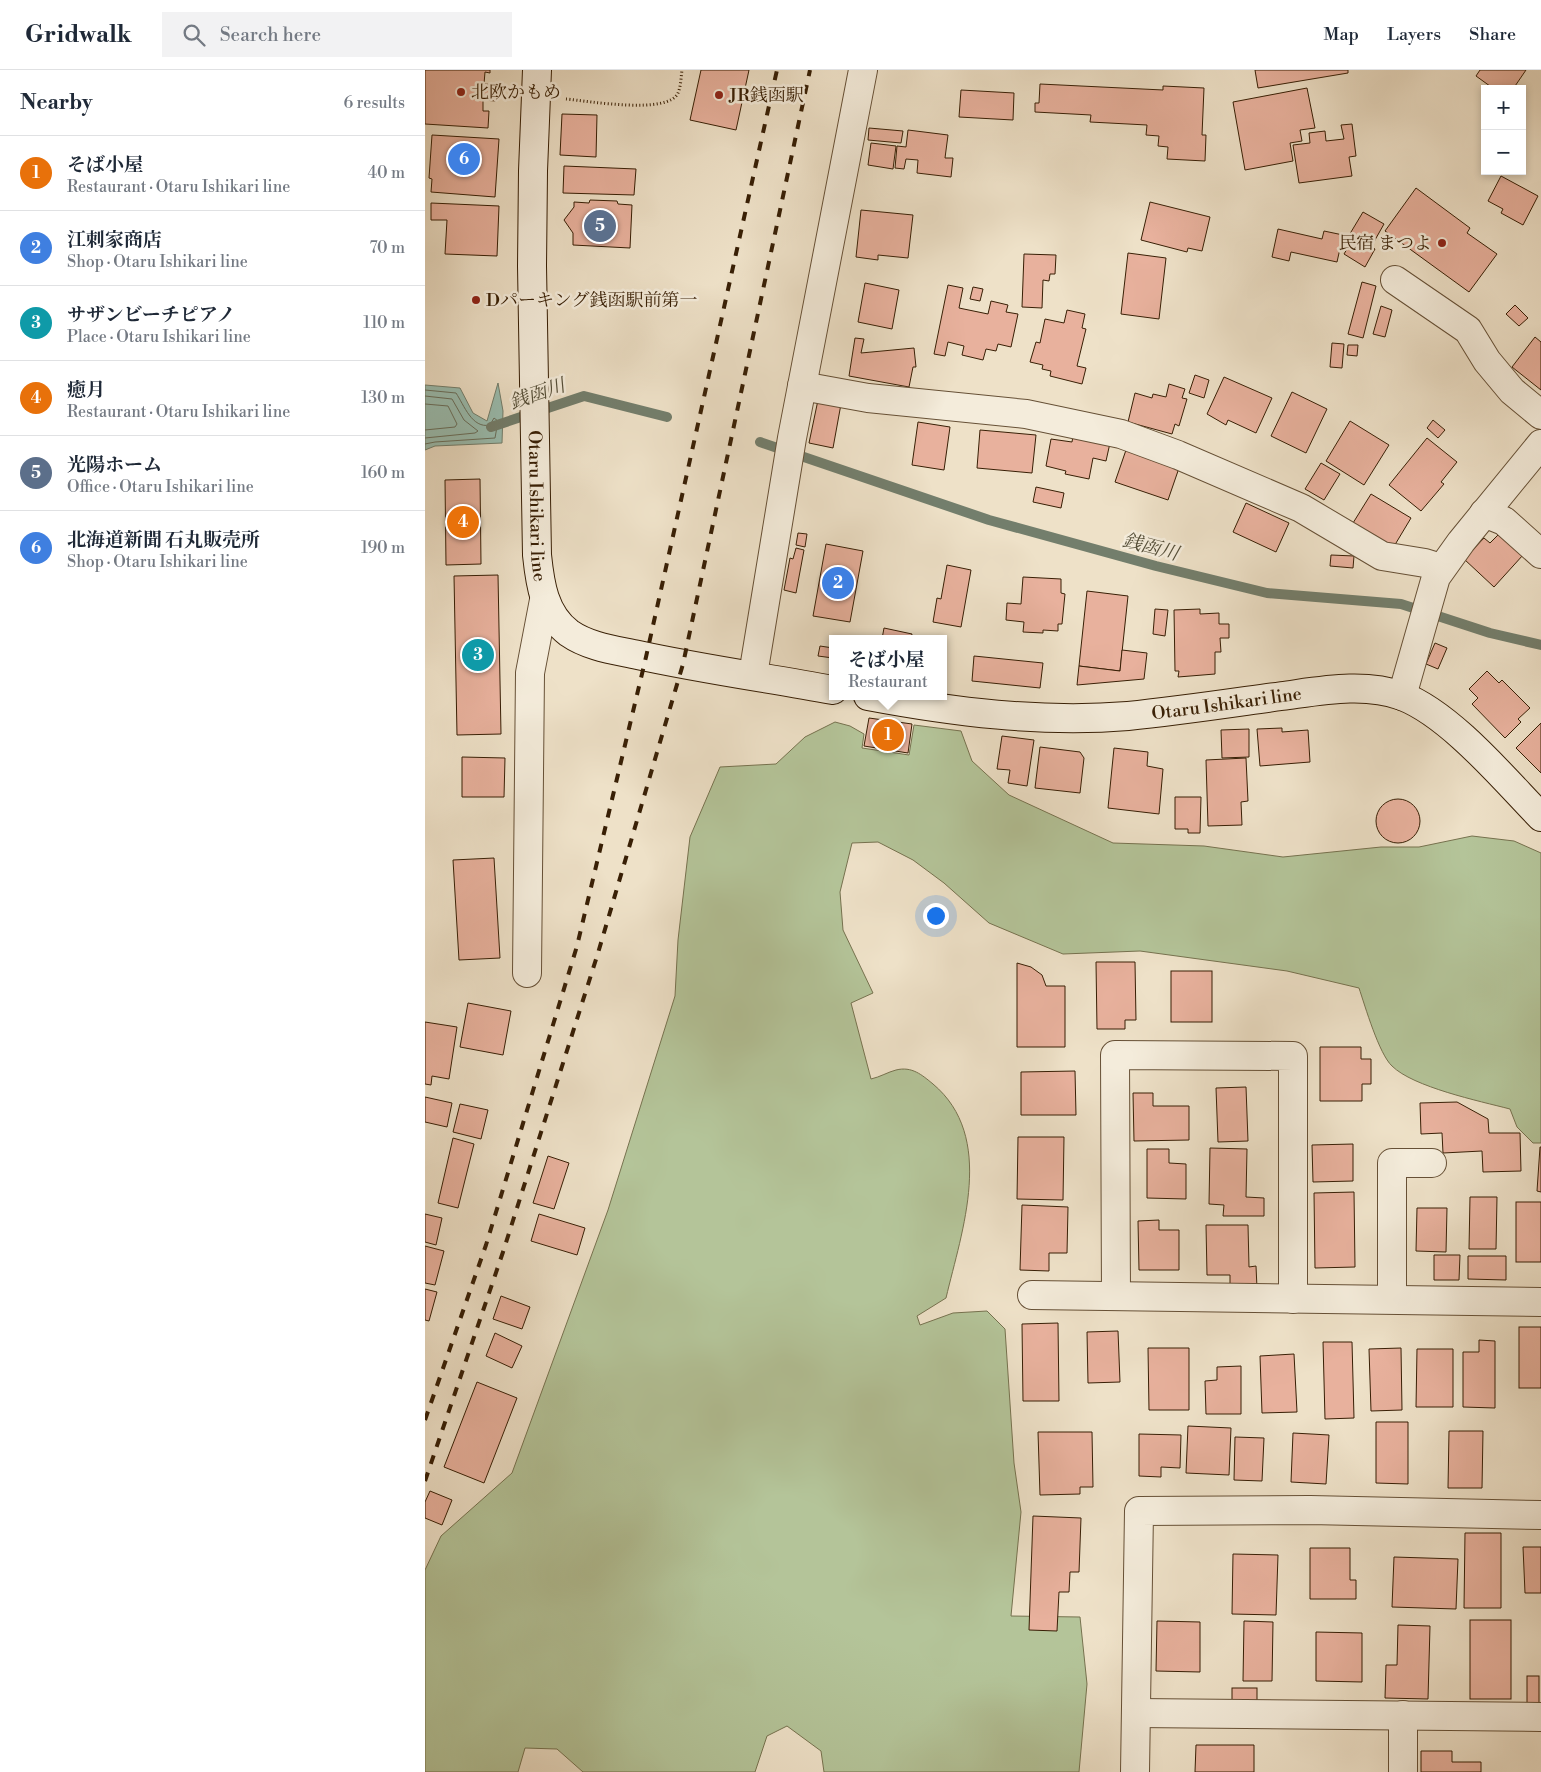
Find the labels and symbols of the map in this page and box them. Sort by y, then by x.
place label: 北欧かもめ [471,81,561,104]
place label: JR銭函駅 [728,84,804,107]
marker: 北欧かもめ [455,86,467,98]
marker: JR銭函駅 [713,89,725,101]
pin: 6 [448,140,480,178]
pin: 5 [584,207,616,245]
place label: 民宿 まつよ [1338,232,1432,255]
marker: 民宿 まつよ [1436,237,1448,249]
place label: Dパーキング銭函駅前第一 [486,289,697,312]
marker: Dパーキング銭函駅前第一 [470,294,482,306]
water label: 銭函川 [506,373,570,415]
street label: Otaru Ishikari line [523,430,551,583]
pin: 4 [447,503,479,541]
water label: 銭函川 [1120,528,1183,566]
pin: 2 [822,564,854,602]
pin: 3 [462,636,494,674]
street label: Otaru Ishikari line [1150,682,1303,725]
pin: 1 [872,716,904,754]
your location [923,903,949,929]

